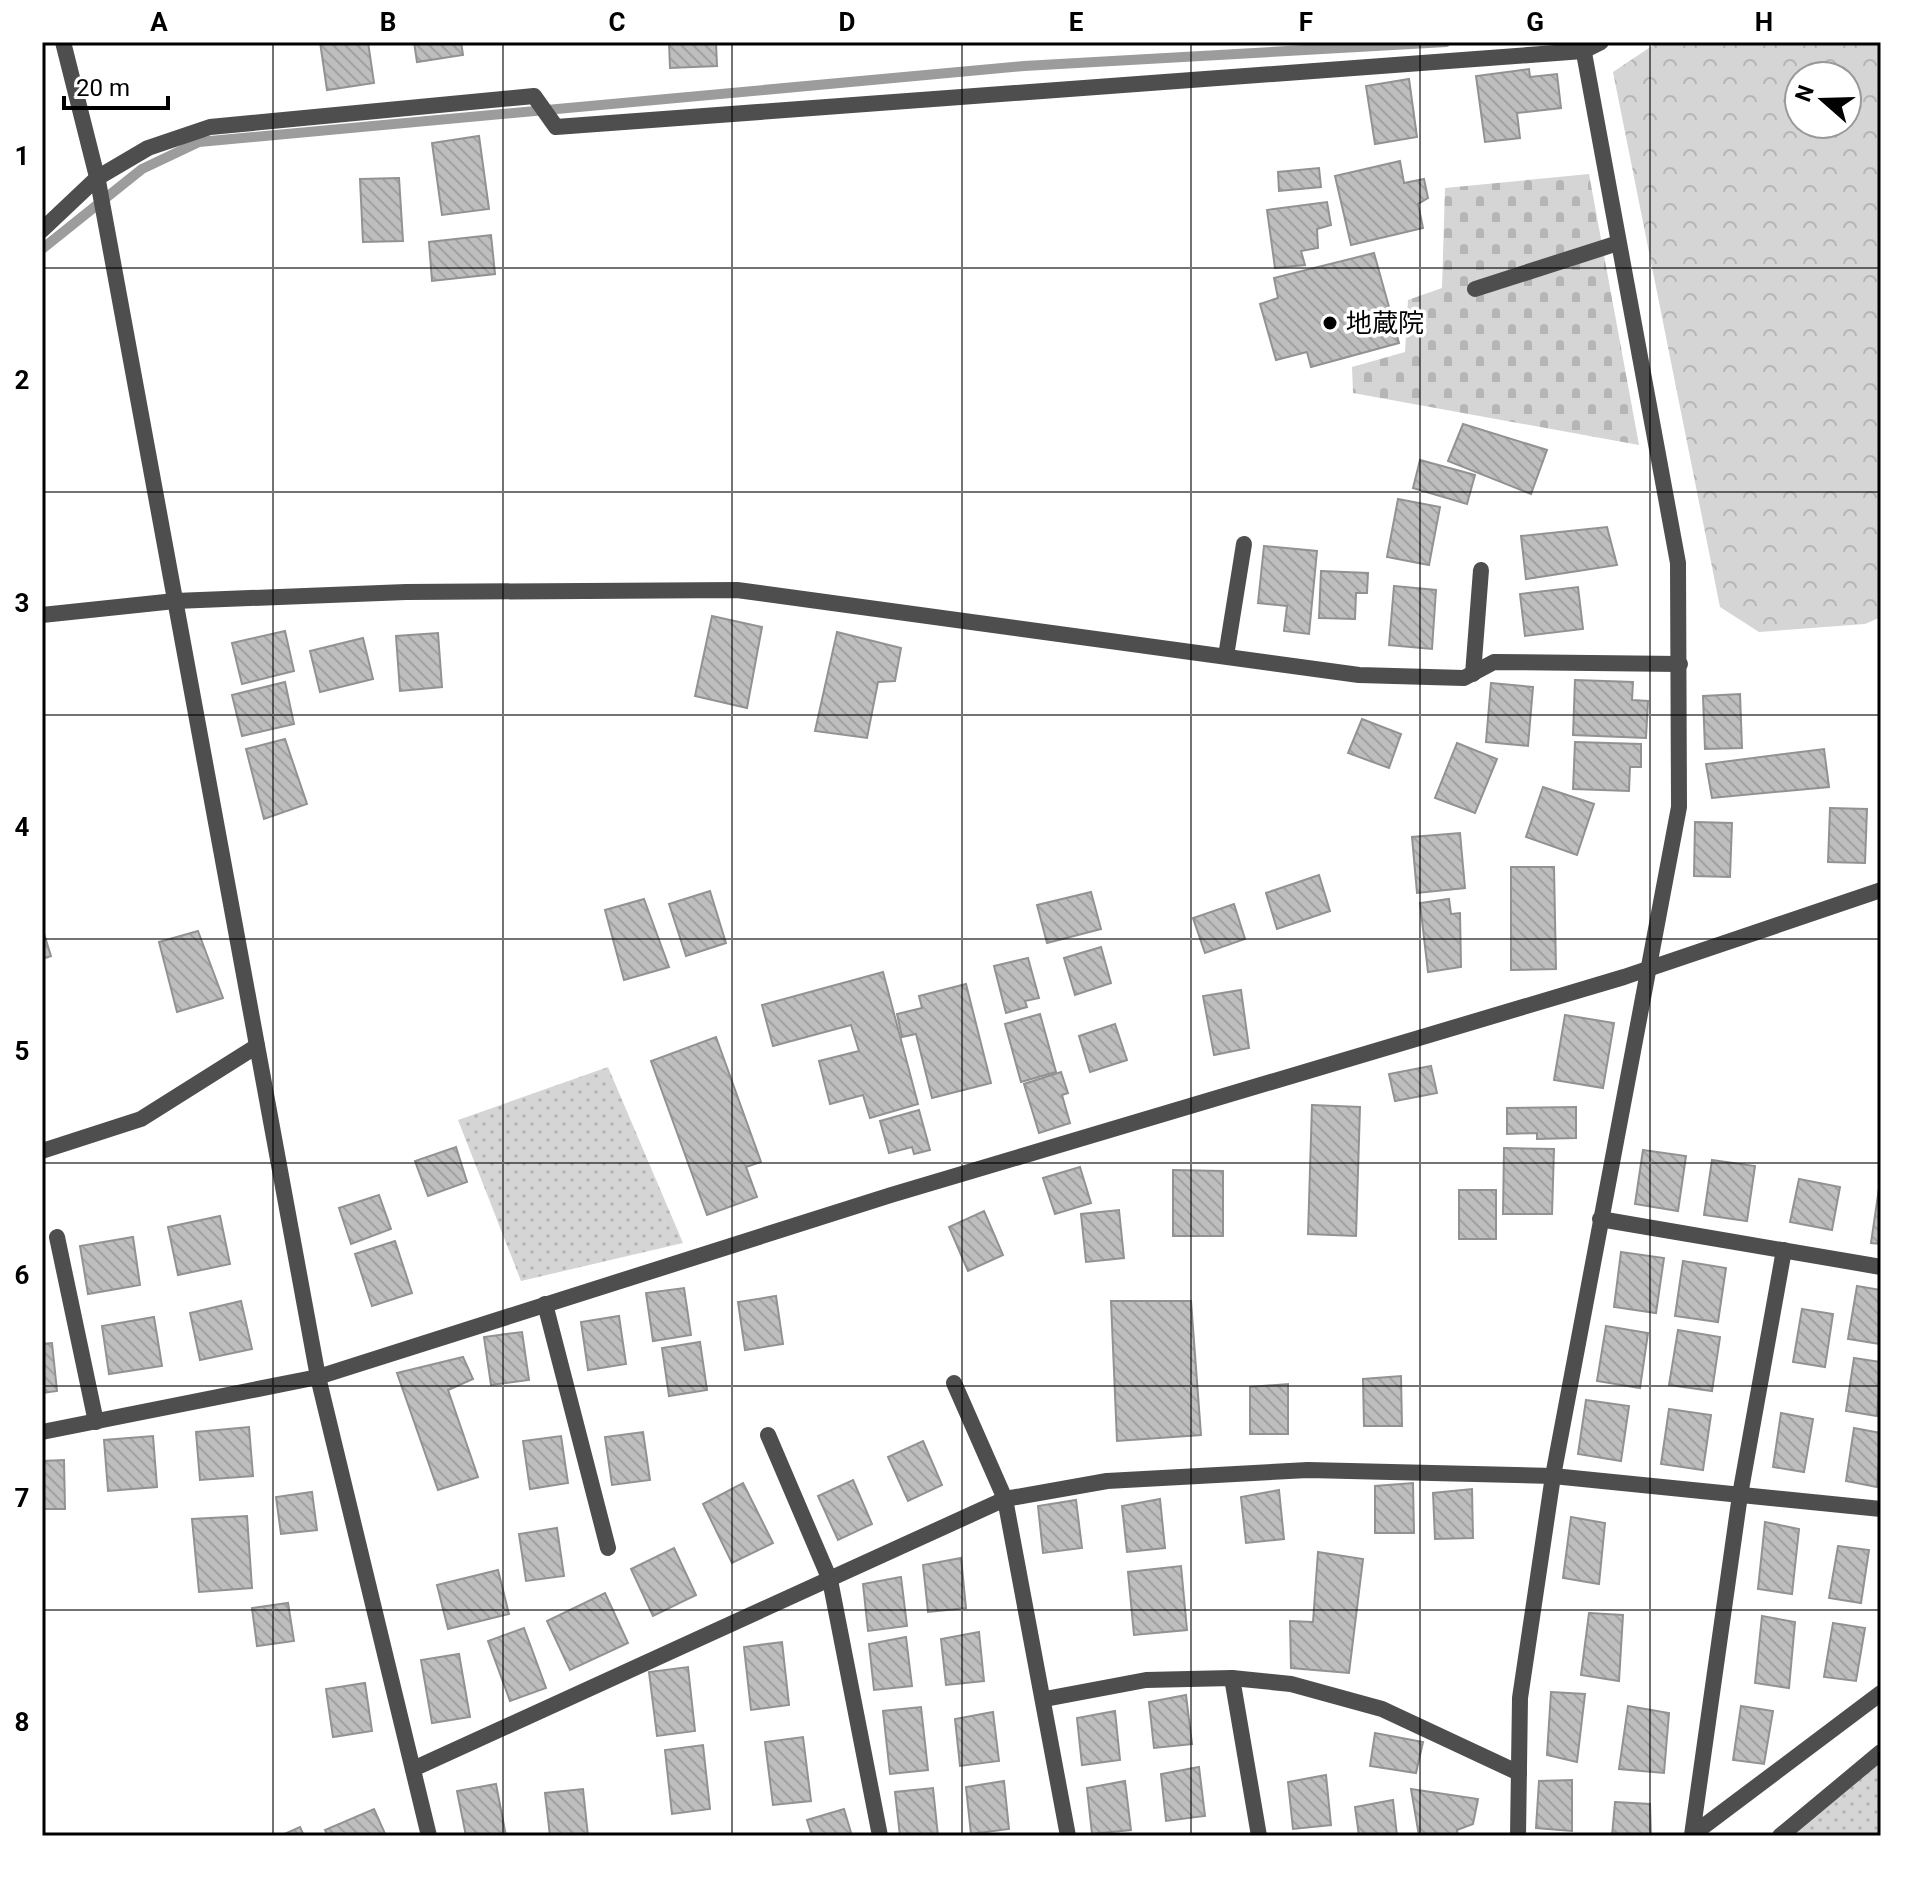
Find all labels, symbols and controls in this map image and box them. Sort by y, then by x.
text: A [150,7,168,37]
text: B [380,7,396,37]
text: C [608,7,626,37]
text: D [839,7,855,37]
text: E [1069,7,1084,37]
text: F [1299,7,1313,37]
text: G [1526,7,1544,37]
text: H [1755,7,1773,37]
scale bar [64,60,168,110]
north arrow [1783,60,1863,140]
text: 20 m [76,74,130,102]
text: N [1790,82,1819,105]
text: 1 [15,141,29,171]
place label: 地蔵院 [1346,308,1424,338]
marker: 地蔵院 [1321,314,1339,332]
text: 2 [15,365,29,395]
text: 3 [15,588,29,618]
text: 4 [15,812,30,842]
text: 5 [15,1036,29,1066]
text: 6 [15,1260,30,1290]
text: 7 [15,1483,29,1513]
text: 8 [15,1707,29,1737]

